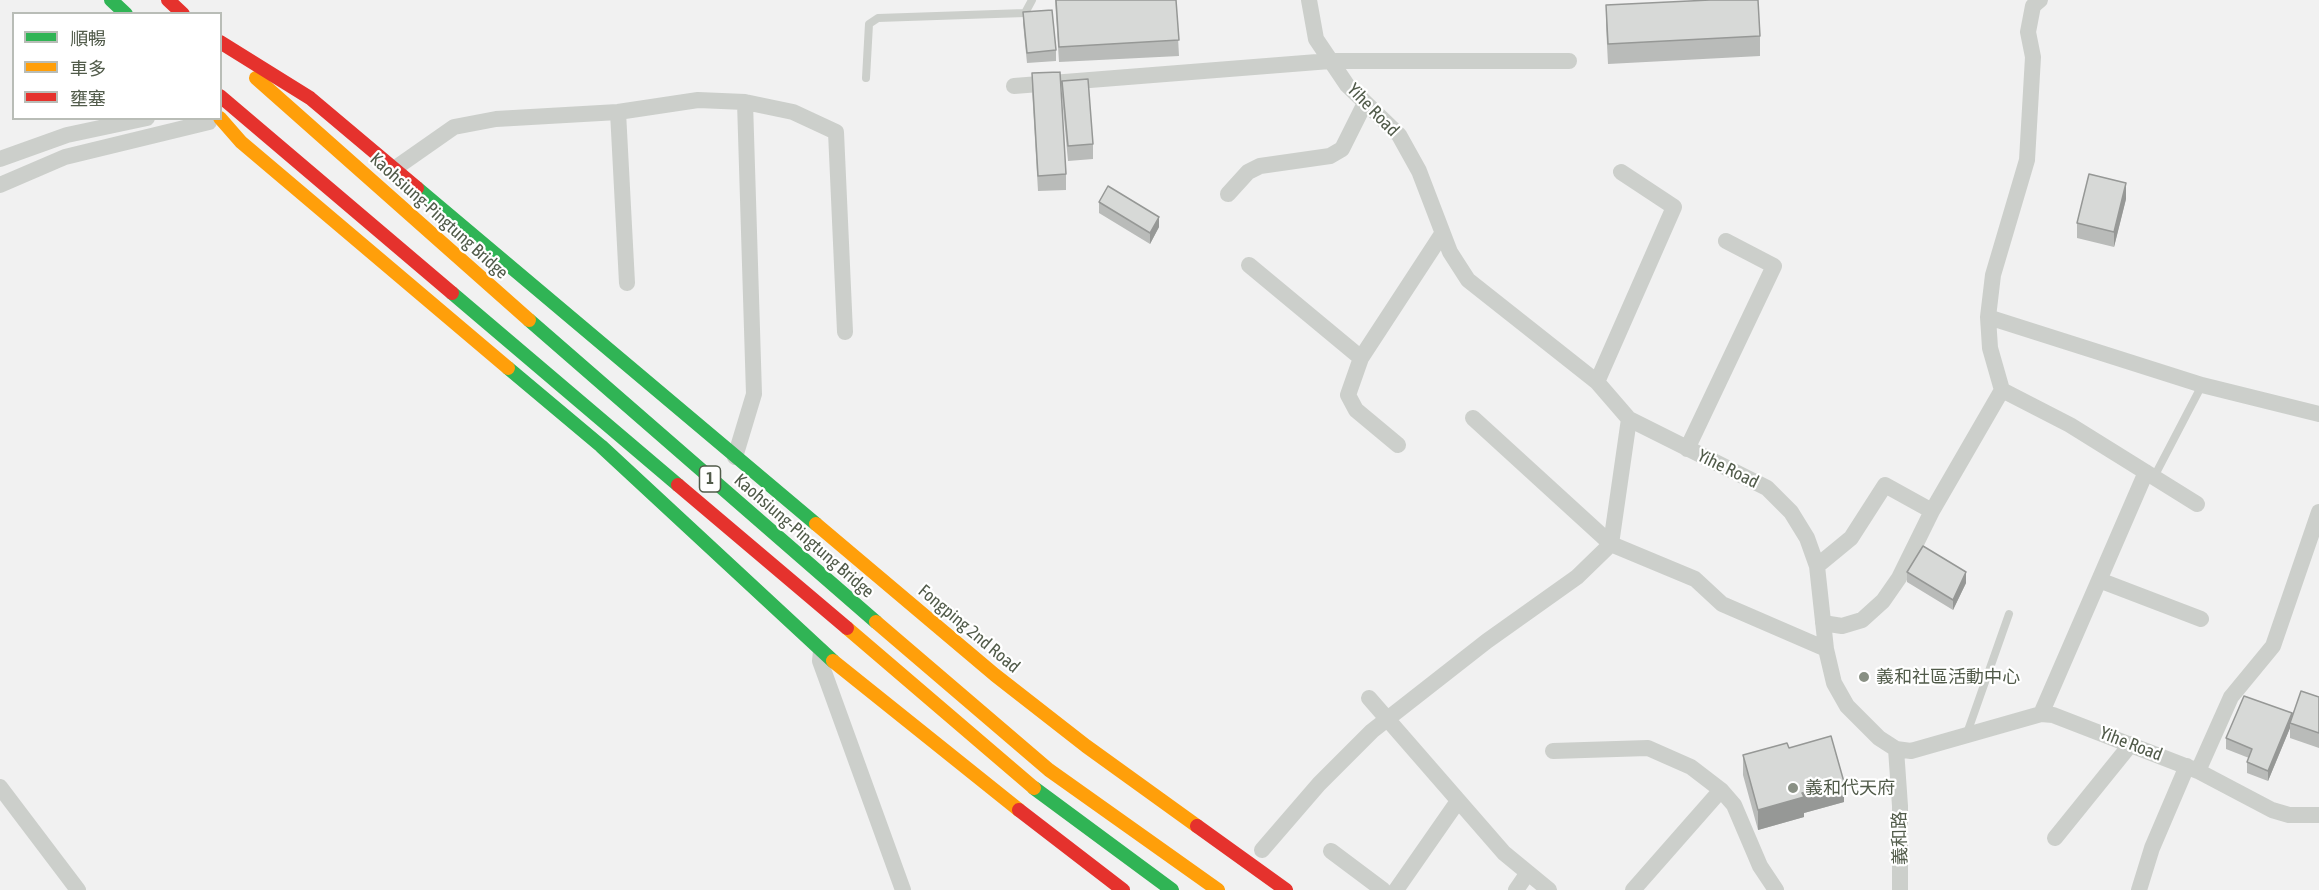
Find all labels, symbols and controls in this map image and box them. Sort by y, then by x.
legend [12,12,222,120]
text: 順暢 [70,28,106,49]
text: 車多 [70,58,106,79]
street label: Yihe Road [1343,79,1403,141]
text: 壅塞 [70,88,106,109]
street label: Kaohsiung-Pingtung Bridge [366,148,512,284]
street label: Yihe Road [1694,445,1762,493]
road number: 1 [700,466,720,492]
street label: Kaohsiung-Pingtung Bridge [730,469,878,603]
street label: Fongping 2nd Road [914,580,1024,678]
place label: 義和社區活動中心 [1876,666,2020,688]
marker: 義和社區活動中心 [1857,670,1871,684]
street label: Yihe Road [2097,722,2165,766]
place label: 義和代天府 [1805,777,1895,799]
marker: 義和代天府 [1786,781,1800,795]
street label: 義和路 [1889,811,1911,865]

